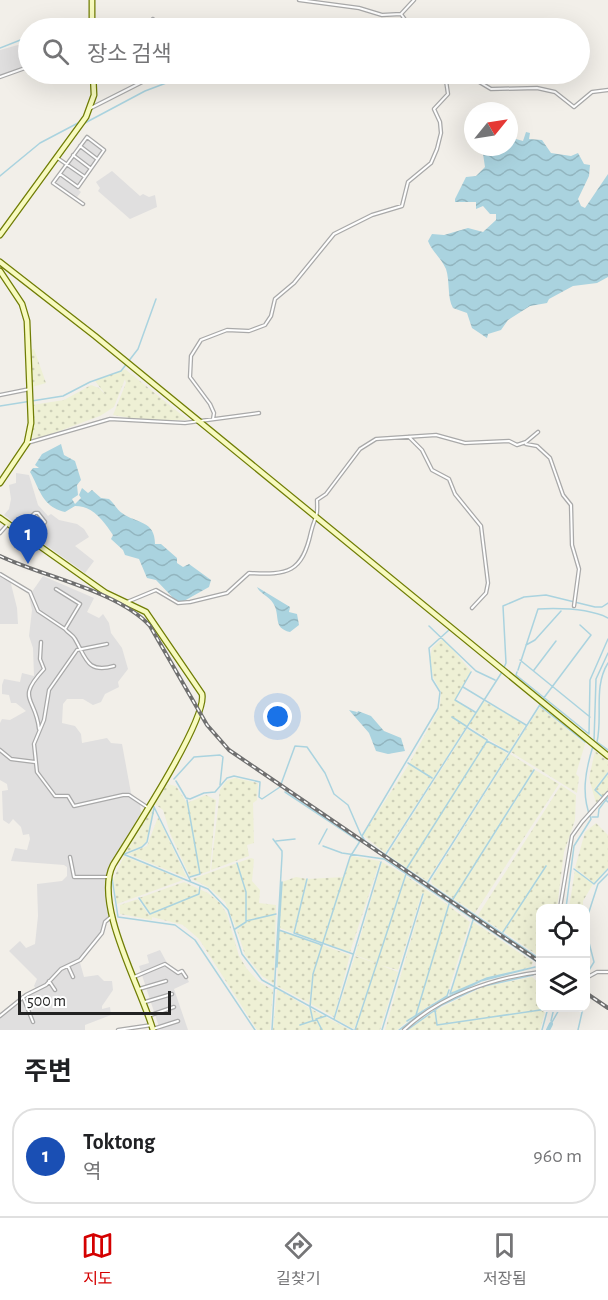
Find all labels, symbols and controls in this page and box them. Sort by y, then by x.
search box [18,18,590,84]
icon: search [39,35,72,68]
text: 장소 검색 [87,43,172,65]
north arrow [464,102,518,156]
pin: 1 [9,514,48,564]
your location [263,702,292,731]
map controls [536,904,590,1012]
button: locate [536,904,590,958]
button: layers [536,958,590,1012]
scale bar [18,988,171,1016]
text: 500 m [27,993,66,1009]
text: 주변 [24,1059,72,1085]
text: Toktong [83,1131,155,1153]
text: 1 [42,1146,49,1166]
text: 960 m [533,1146,582,1166]
text: 역 [83,1162,101,1182]
tab: 지도 [81,1229,114,1289]
tab: 길찾기 [276,1229,321,1289]
tab: 저장됨 [483,1229,527,1289]

